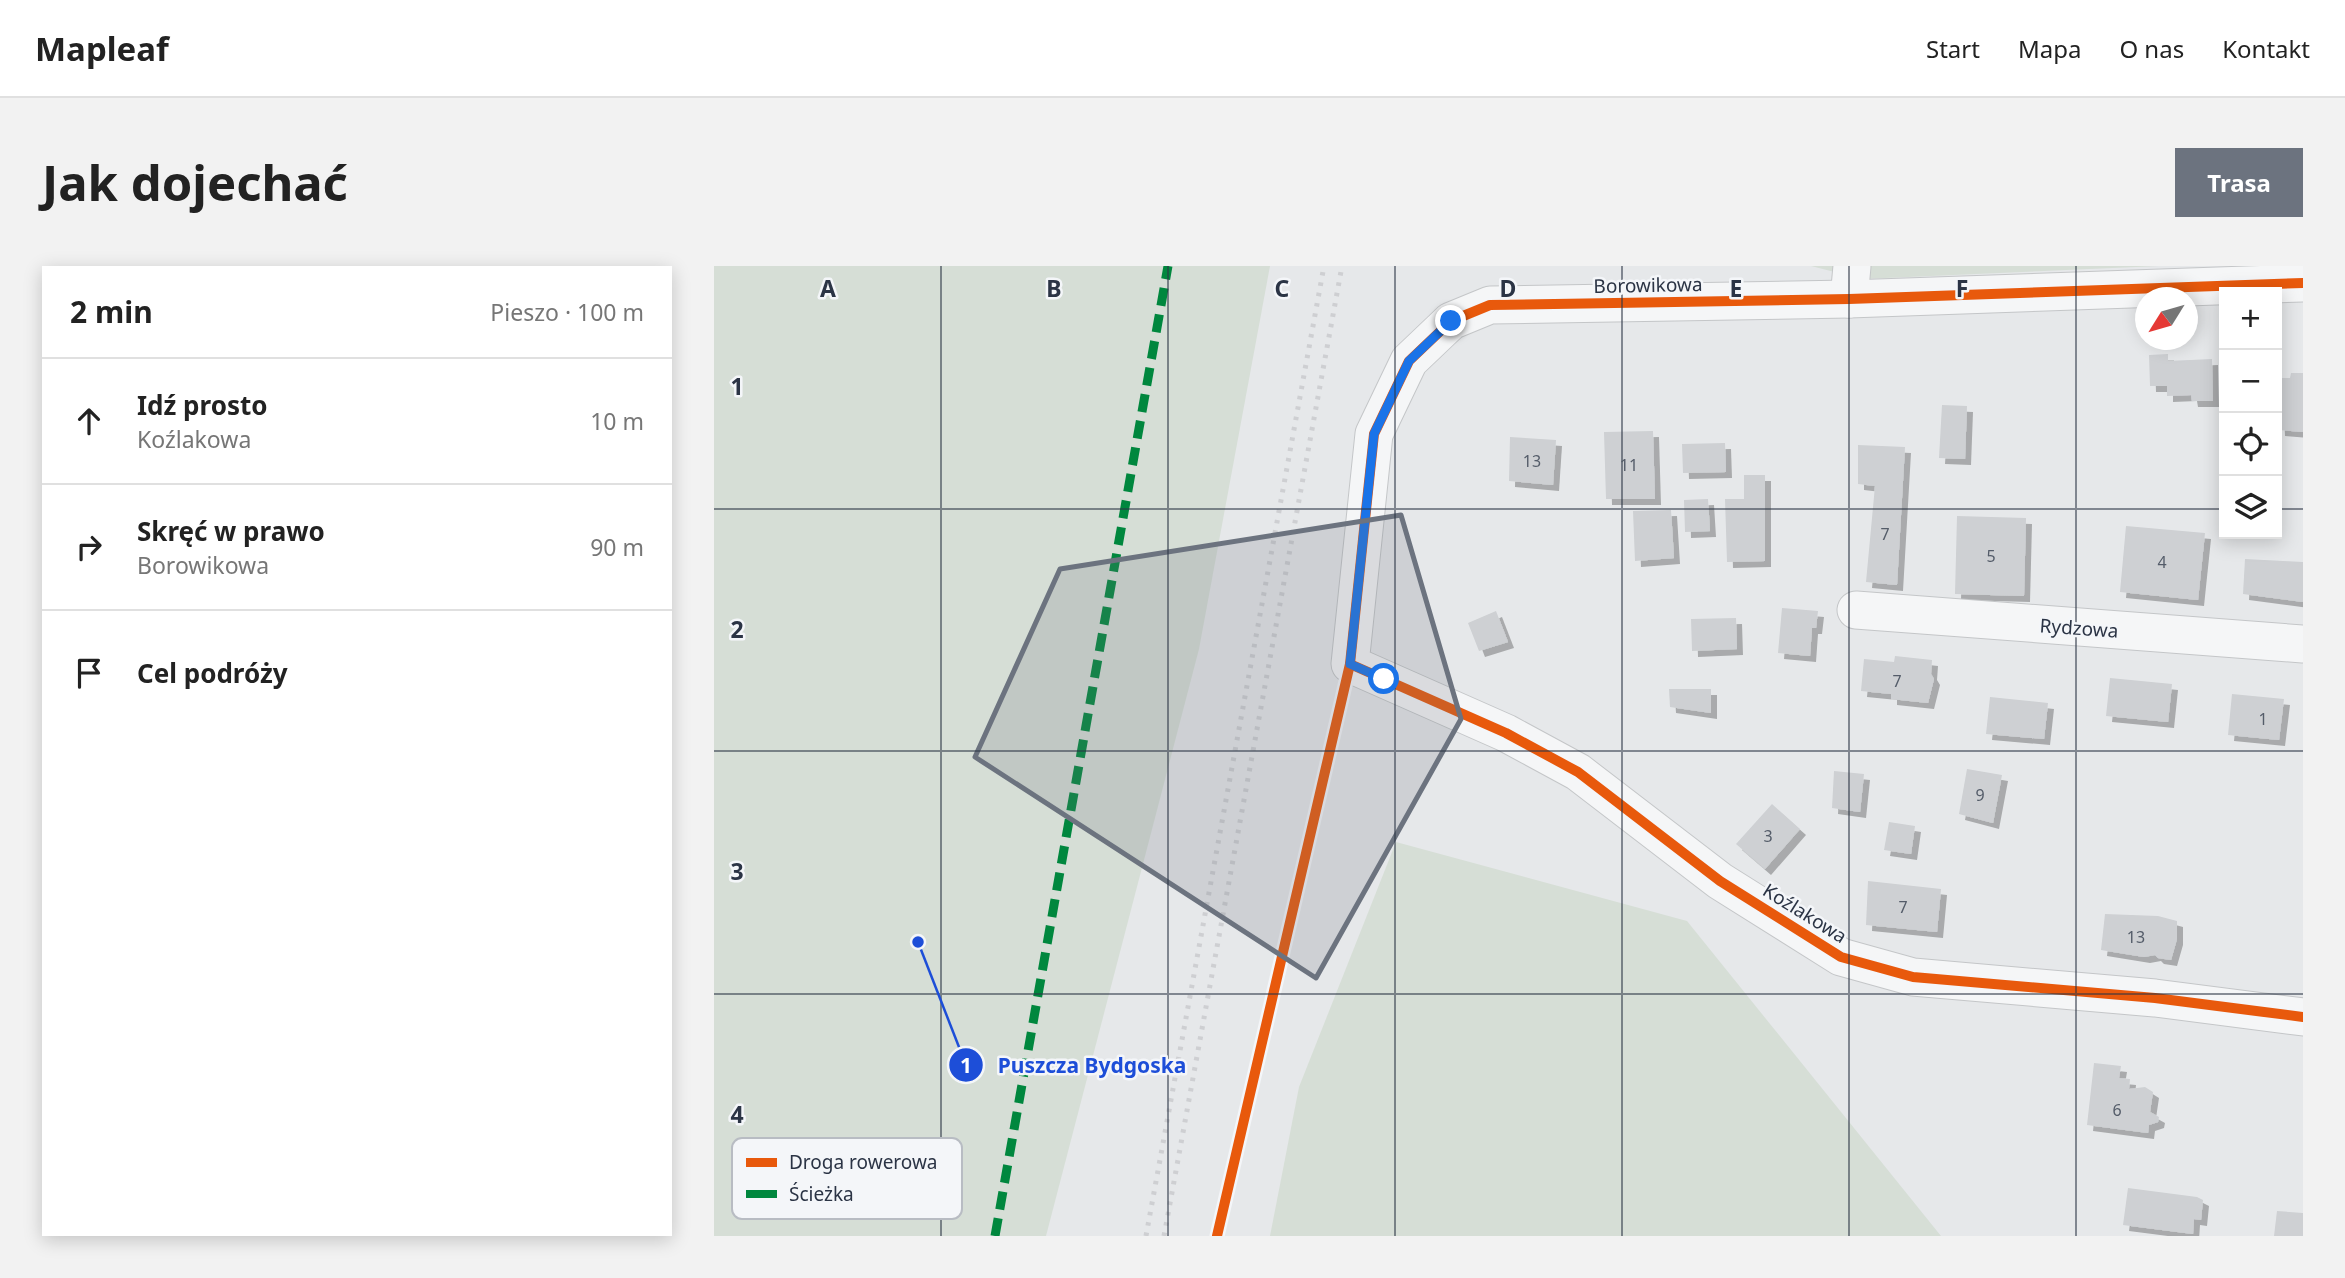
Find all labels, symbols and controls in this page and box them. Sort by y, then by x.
text: Mapleaf [35,26,169,71]
text: Start [1926,32,1980,65]
text: Mapa [2018,32,2081,65]
text: O nas [2119,32,2184,65]
text: Kontakt [2222,32,2310,65]
button: Trasa [2175,148,2303,217]
text: Jak dojechać [42,149,348,215]
street label: Borowikowa [1593,271,1703,299]
text: A [820,272,836,304]
text: B [1046,272,1062,304]
text: C [1275,272,1290,304]
text: D [1500,272,1516,304]
text: E [1730,272,1742,304]
text: F [1956,272,1968,304]
north arrow [2135,287,2198,350]
map controls [2219,287,2282,539]
button: + [2219,287,2282,350]
text: 2 min [70,291,153,332]
text: Pieszo · 100 m [490,296,644,328]
route end [1435,305,1466,336]
button: − [2219,350,2282,413]
text: 1 [730,370,744,402]
text: Idź prosto [137,387,268,423]
icon: ahead [70,402,108,440]
text: 10 m [590,405,644,437]
button: locate [2219,413,2282,476]
text: Koźlakowa [137,423,251,455]
house number: 13 [1523,450,1541,472]
house number: 11 [1620,454,1638,476]
button: layers [2219,476,2282,539]
text: Skręć w prawo [137,513,325,549]
house number: 7 [1880,523,1890,545]
icon: right [70,528,108,566]
text: 90 m [590,531,644,563]
house number: 5 [1986,545,1996,567]
text: Borowikowa [137,549,269,581]
house number: 4 [2157,551,2167,573]
street label: Rydzowa [2039,612,2119,644]
text: 2 [730,613,744,645]
icon: arrive [70,654,108,692]
text: Cel podróży [137,655,288,691]
route start [1368,663,1399,694]
house number: 7 [1892,670,1902,692]
house number: 1 [2258,708,2268,730]
house number: 9 [1975,784,1985,806]
house number: 3 [1763,825,1773,847]
text: 3 [730,855,744,887]
street label: Koźlakowa [1758,877,1852,949]
house number: 7 [1898,896,1908,918]
house number: 13 [2127,926,2145,948]
callout: Puszcza Bydgoska [948,1044,1200,1086]
text: 1 [960,1051,972,1079]
text: Puszcza Bydgoska [998,1051,1186,1079]
text: 4 [730,1098,744,1130]
house number: 6 [2112,1099,2122,1121]
legend [732,1138,962,1219]
text: Droga rowerowa [789,1149,938,1175]
text: Ścieżka [789,1181,854,1207]

